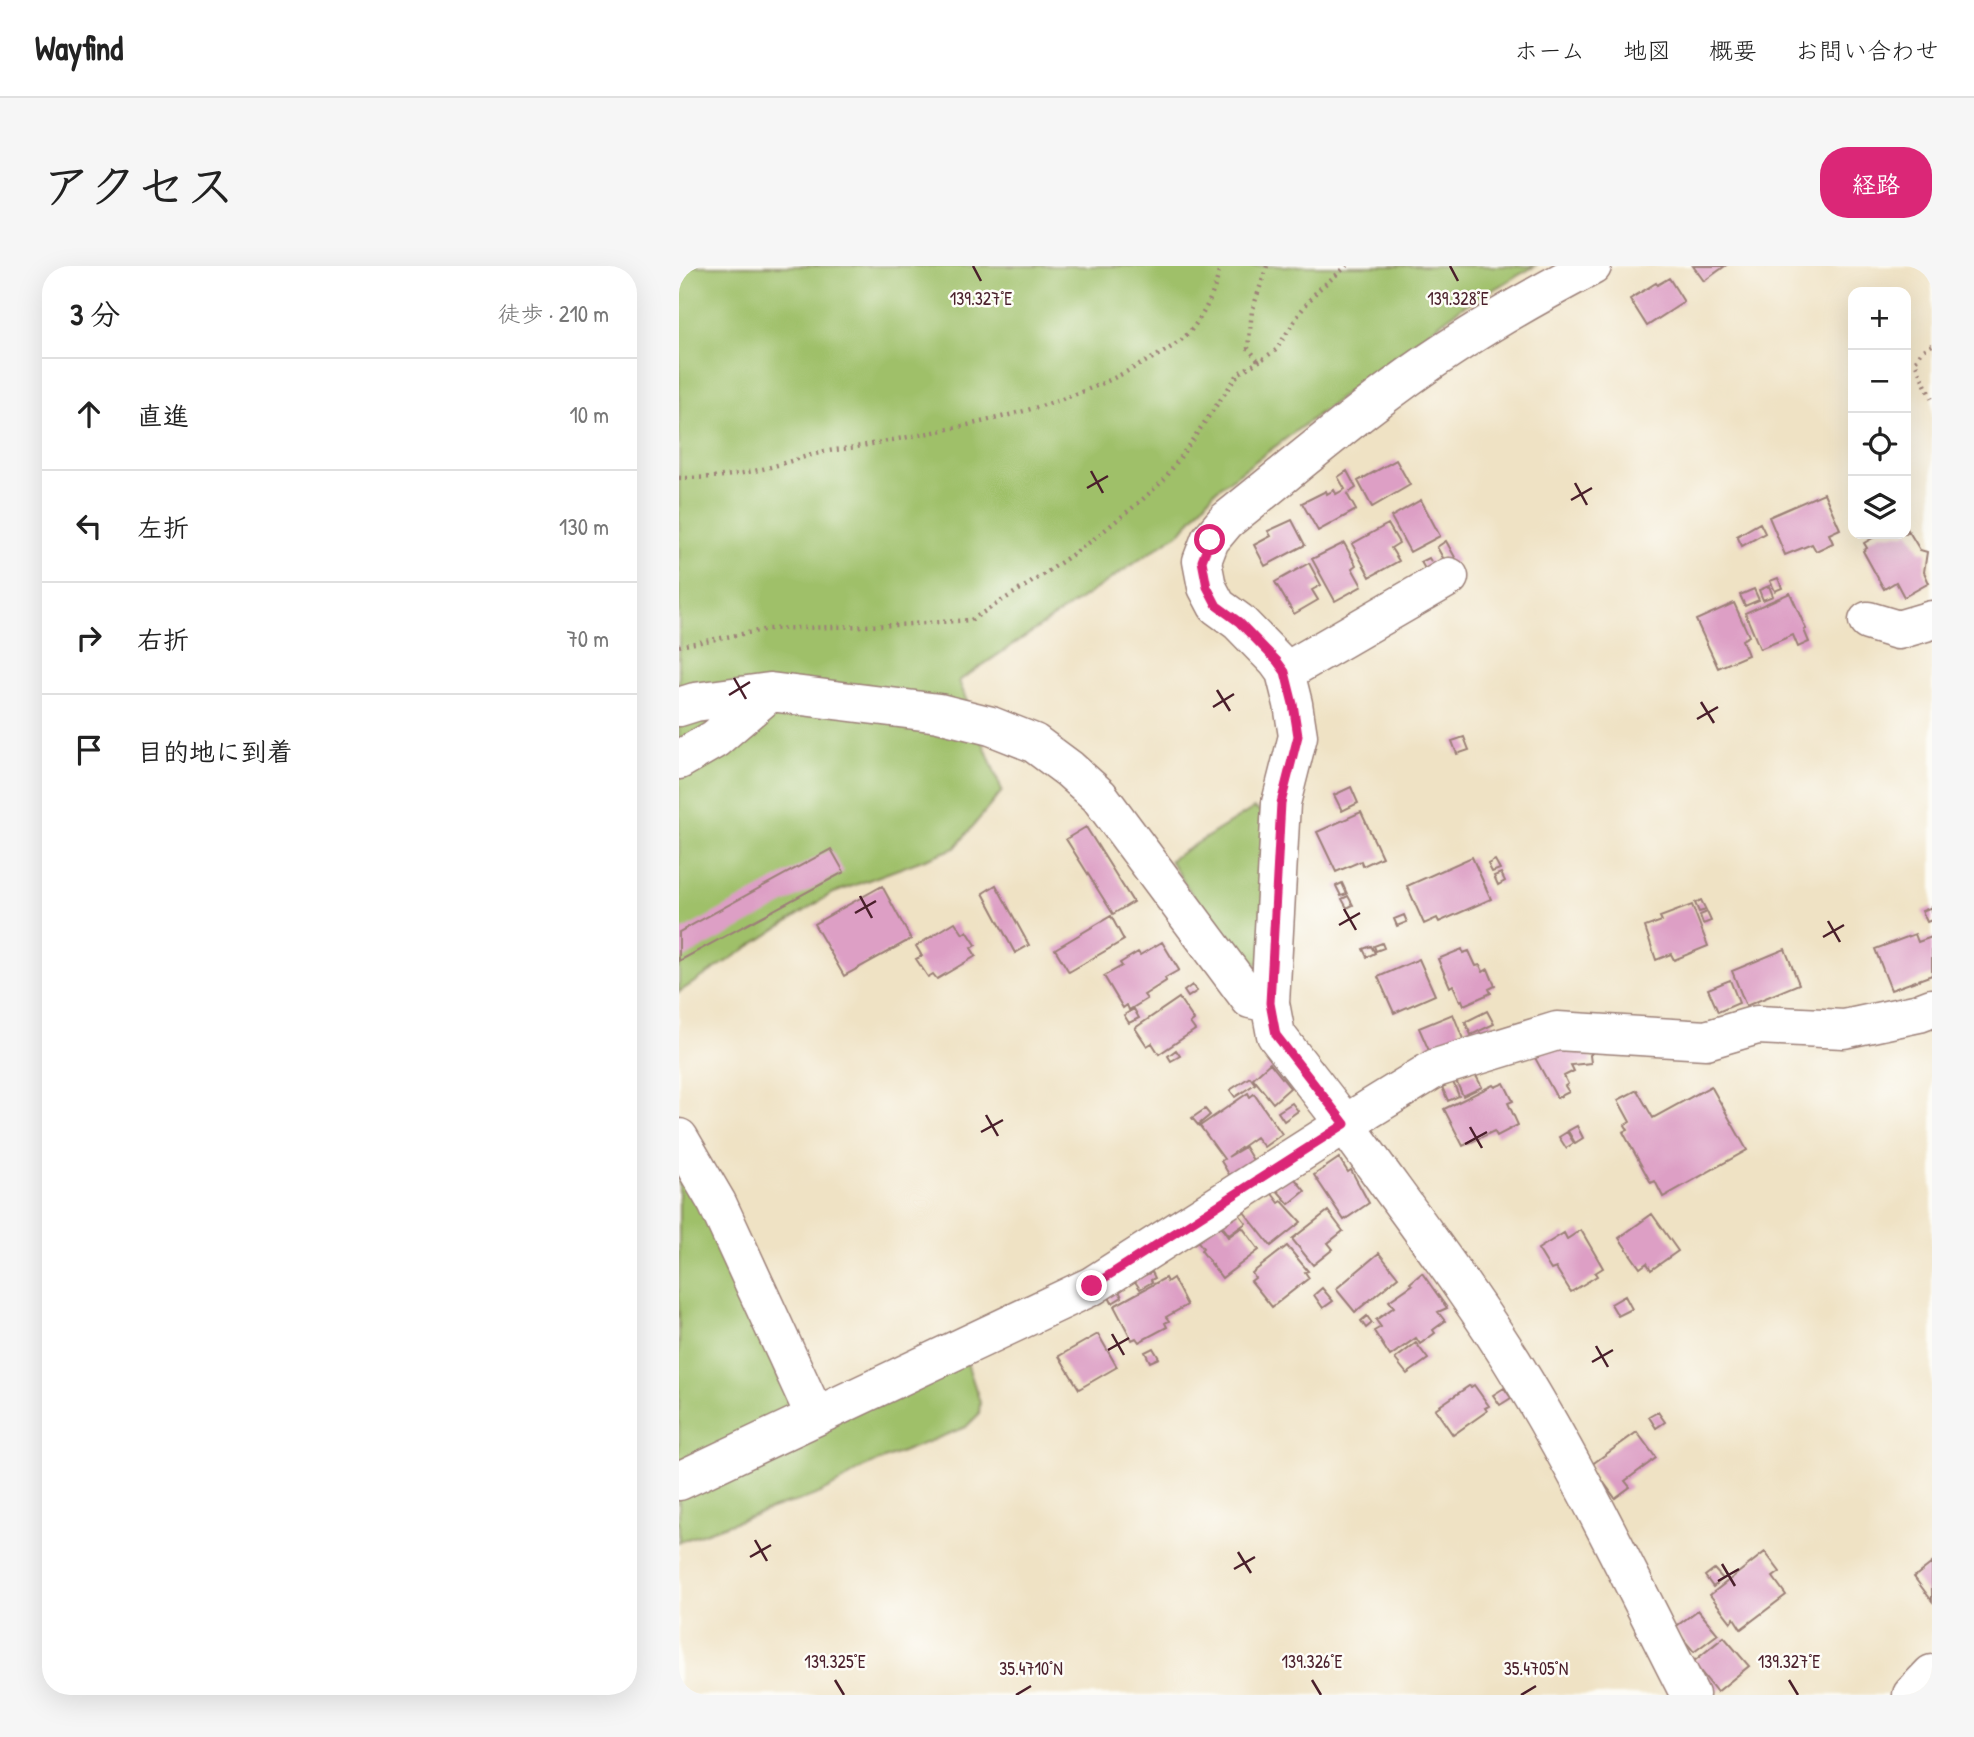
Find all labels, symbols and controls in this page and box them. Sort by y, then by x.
text: Wayfind [35,26,123,70]
text: ホーム [1514,34,1585,66]
text: 地図 [1623,34,1671,66]
text: 概要 [1709,34,1757,66]
text: お問い合わせ [1795,34,1939,66]
button: 経路 [1820,147,1932,218]
text: アクセス [42,152,235,218]
text: 139.327°E [950,286,1012,311]
text: 139.328°E [1427,286,1489,311]
map controls [1848,287,1911,539]
button: + [1848,287,1911,350]
text: 3 分 [70,294,120,334]
text: 徒歩 · 210 m [497,298,609,329]
button: − [1848,350,1911,413]
icon: ahead [70,395,108,433]
text: 直進 [137,398,189,433]
text: 10 m [569,399,609,430]
button: locate [1848,413,1911,476]
button: layers [1848,476,1911,539]
icon: left [70,507,108,545]
text: 左折 [137,510,189,545]
text: 130 m [559,511,609,542]
route start [1194,524,1225,555]
icon: right [70,619,108,657]
text: 右折 [137,622,189,657]
text: 70 m [566,623,609,654]
icon: arrive [70,731,108,769]
text: 目的地に到着 [137,734,293,769]
route end [1076,1270,1107,1301]
text: 139.325°E [804,1649,866,1674]
text: 139.326°E [1282,1649,1342,1674]
text: 139.327°E [1758,1649,1820,1674]
text: 35.4710°N [999,1656,1063,1681]
text: 35.4705°N [1504,1656,1568,1681]

